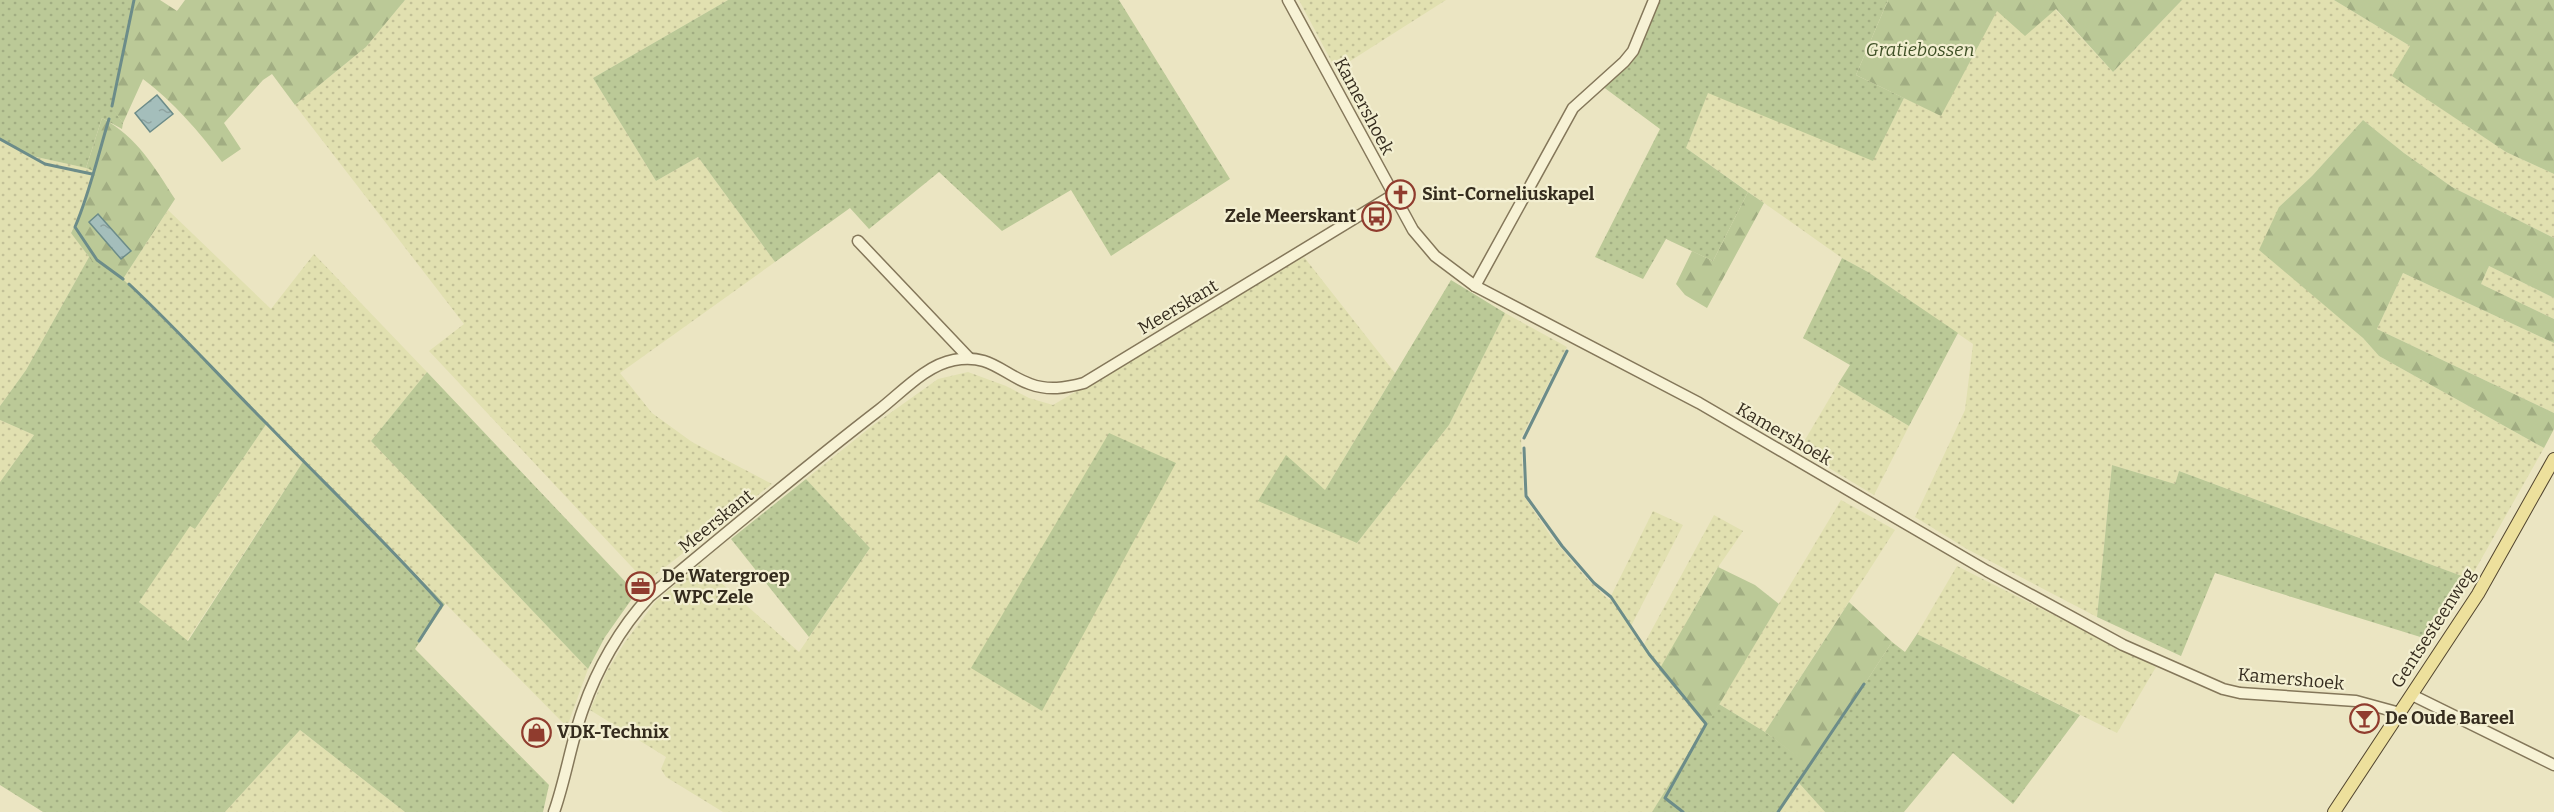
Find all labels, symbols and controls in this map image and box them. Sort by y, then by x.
park label: Gratiebossen [1866,39,1974,61]
street label: Kamershoek [1329,54,1399,159]
church icon: Sint-Corneliuskapel [1385,178,1417,210]
place label: Sint-Corneliuskapel [1422,183,1595,205]
bus stop icon: Zele Meerskant [1361,200,1393,232]
place label: Zele Meerskant [1225,205,1356,227]
street label: Meerskant [1134,274,1222,339]
street label: Kamershoek [1732,398,1836,471]
street label: Meerskant [674,484,758,558]
street label: Gentsesteenweg [2386,564,2480,692]
place label: De Watergroep - WPC Zele [662,565,790,608]
office icon: De Watergroep - WPC Zele [625,570,657,602]
street label: Kamershoek [2237,663,2346,695]
bar icon: De Oude Bareel [2348,702,2380,734]
place label: De Oude Bareel [2385,707,2515,729]
shop icon: VDK-Technix [520,716,552,748]
place label: VDK-Technix [557,721,669,743]

